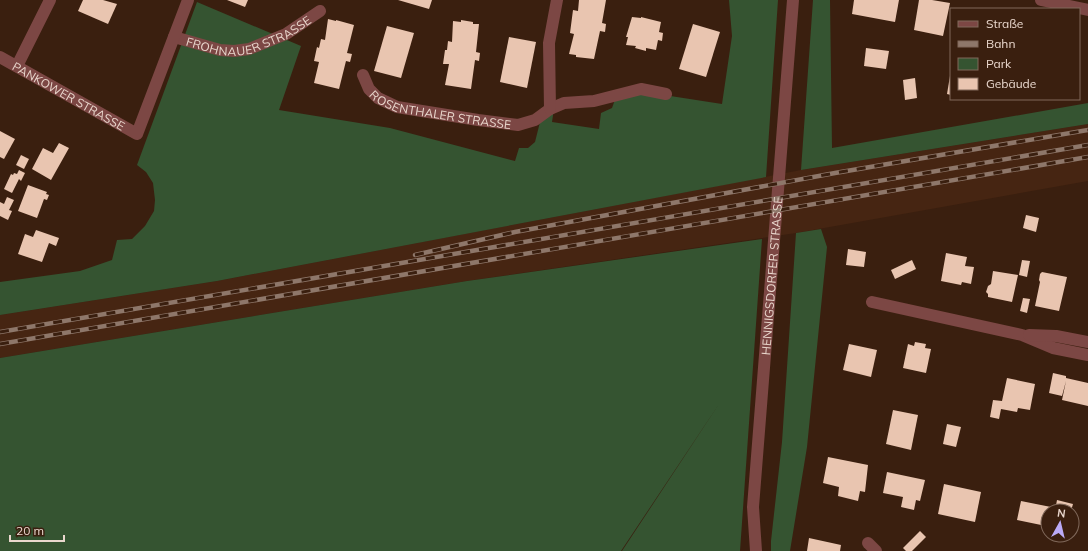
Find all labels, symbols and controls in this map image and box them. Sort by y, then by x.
legend [950,8,1080,100]
street label: FROHNAUER STRASSE [184,12,313,59]
text: Straße [986,16,1023,31]
text: Bahn [986,36,1015,51]
text: Park [986,56,1012,71]
street label: PANKOWER STRASSE [10,58,128,133]
text: Gebäude [986,76,1036,91]
street label: ROSENTHALER STRASSE [367,87,512,132]
street label: HENNIGSDORFER STRASSE [758,196,785,356]
north arrow [1040,503,1080,543]
text: N [1056,506,1066,521]
scale bar [10,517,64,543]
text: 20 m [16,523,44,538]

